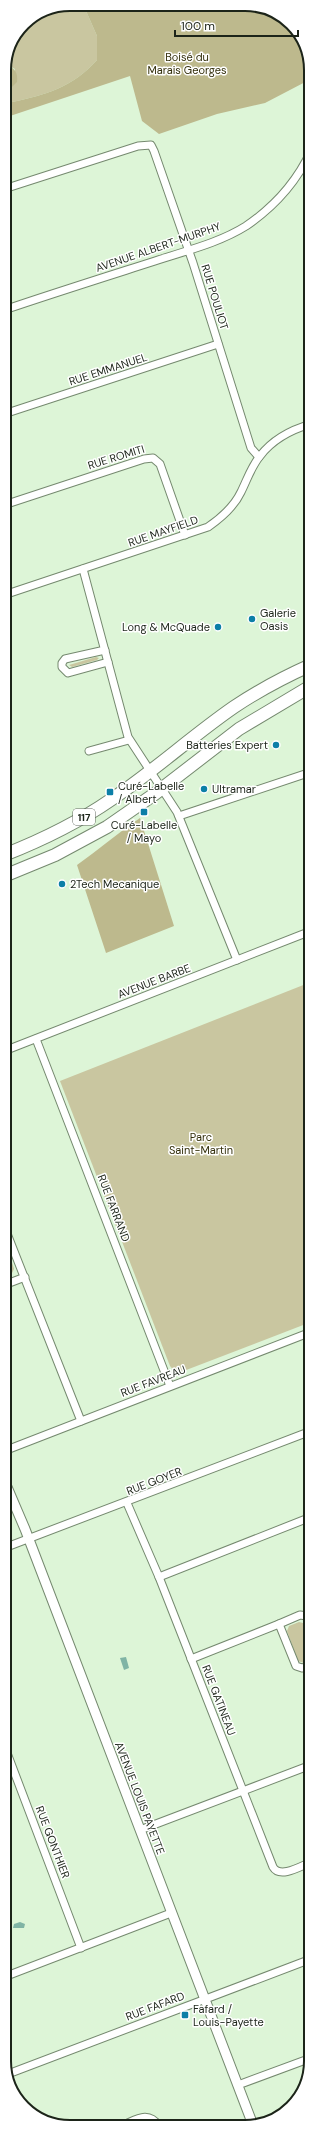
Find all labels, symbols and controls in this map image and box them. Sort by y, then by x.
scale bar [175,12,298,38]
text: 100 m [181,18,215,34]
park label: Boisé du Marais Georges [147,50,227,77]
street label: AVENUE ALBERT-MURPHY [94,219,223,275]
street label: RUE POULIOT [198,263,232,331]
street label: RUE EMMANUEL [67,350,149,388]
street label: RUE ROMITI [86,442,146,472]
street label: RUE MAYFIELD [126,512,200,550]
place label: Galerie Oasis [260,606,296,633]
marker: Galerie Oasis [247,614,257,624]
place label: Long & McQuade [122,620,210,634]
marker: Long & McQuade [213,622,223,632]
place label: Batteries Expert [186,738,268,752]
marker: Batteries Expert [271,740,281,750]
place label: Curé-Labelle / Albert [118,779,184,806]
place label: Ultramar [212,782,256,796]
marker: Ultramar [199,784,209,794]
marker: Curé-Labelle / Albert [105,787,115,797]
marker: Curé-Labelle / Mayo [139,807,149,817]
road number: 117 [73,809,95,825]
place label: Curé-Labelle / Mayo [111,818,177,845]
place label: 2Tech Mecanique [70,877,159,891]
marker: 2Tech Mecanique [57,879,67,889]
street label: AVENUE BARBE [116,961,192,1001]
park label: Parc Saint-Martin [169,1130,233,1157]
street label: RUE FARRAND [95,1172,133,1244]
street label: RUE FAVREAU [119,1362,187,1400]
street label: RUE GOYER [124,1464,184,1498]
street label: RUE GATINEAU [199,1663,239,1737]
street label: AVENUE LOUIS PAYETTE [112,1740,168,1856]
street label: RUE GONTHIER [33,1804,73,1880]
street label: RUE FAFARD [124,1988,187,2024]
place label: Fafard / Louis-Payette [193,2002,264,2029]
marker: Fafard / Louis-Payette [180,2010,190,2020]

